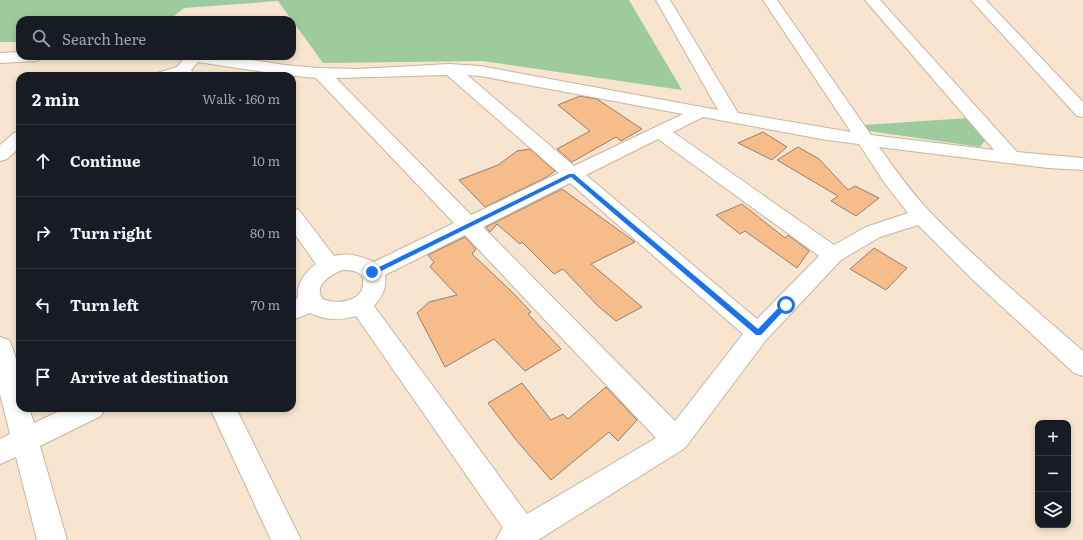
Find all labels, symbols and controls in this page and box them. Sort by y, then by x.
search box [16,16,296,60]
icon: search [30,27,52,49]
text: Search here [62,27,146,50]
text: 2 min [32,86,80,111]
text: Walk · 160 m [202,89,280,108]
text: Continue [70,149,140,172]
icon: ahead [32,150,54,172]
text: 10 m [252,151,280,170]
text: Turn right [70,221,152,244]
icon: right [32,222,54,244]
text: 80 m [250,223,280,242]
route end [363,263,381,281]
text: Turn left [70,293,139,316]
icon: left [32,294,54,316]
text: 70 m [251,295,280,314]
route start [777,296,795,314]
text: Arrive at destination [70,365,229,388]
icon: arrive [32,366,54,388]
map controls [1035,420,1071,528]
button: + [1035,420,1071,456]
button: − [1035,456,1071,492]
button: layers [1035,492,1071,528]

